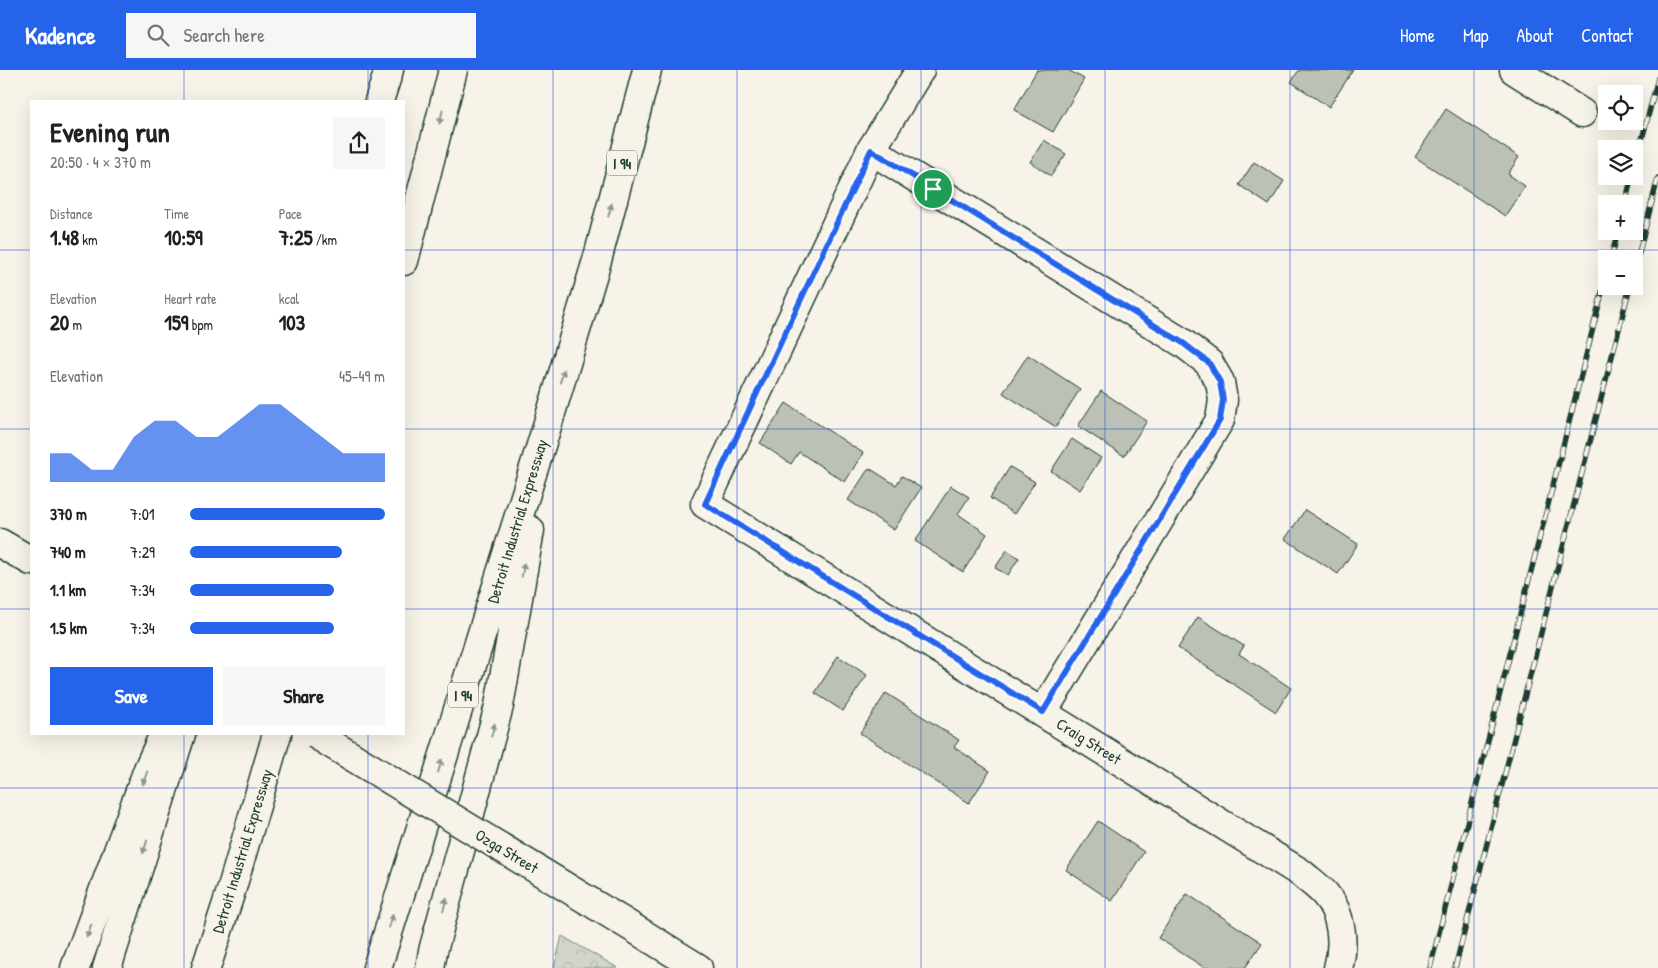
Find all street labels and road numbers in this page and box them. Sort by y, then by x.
road number: I 94 [607,150,637,176]
street label: Detroit Industrial Expressway [482,436,553,606]
road number: I 94 [448,682,478,708]
street label: Craig Street [1052,712,1126,770]
street label: Detroit Industrial Expressway [207,766,278,936]
street label: Ozga Street [471,824,543,879]

